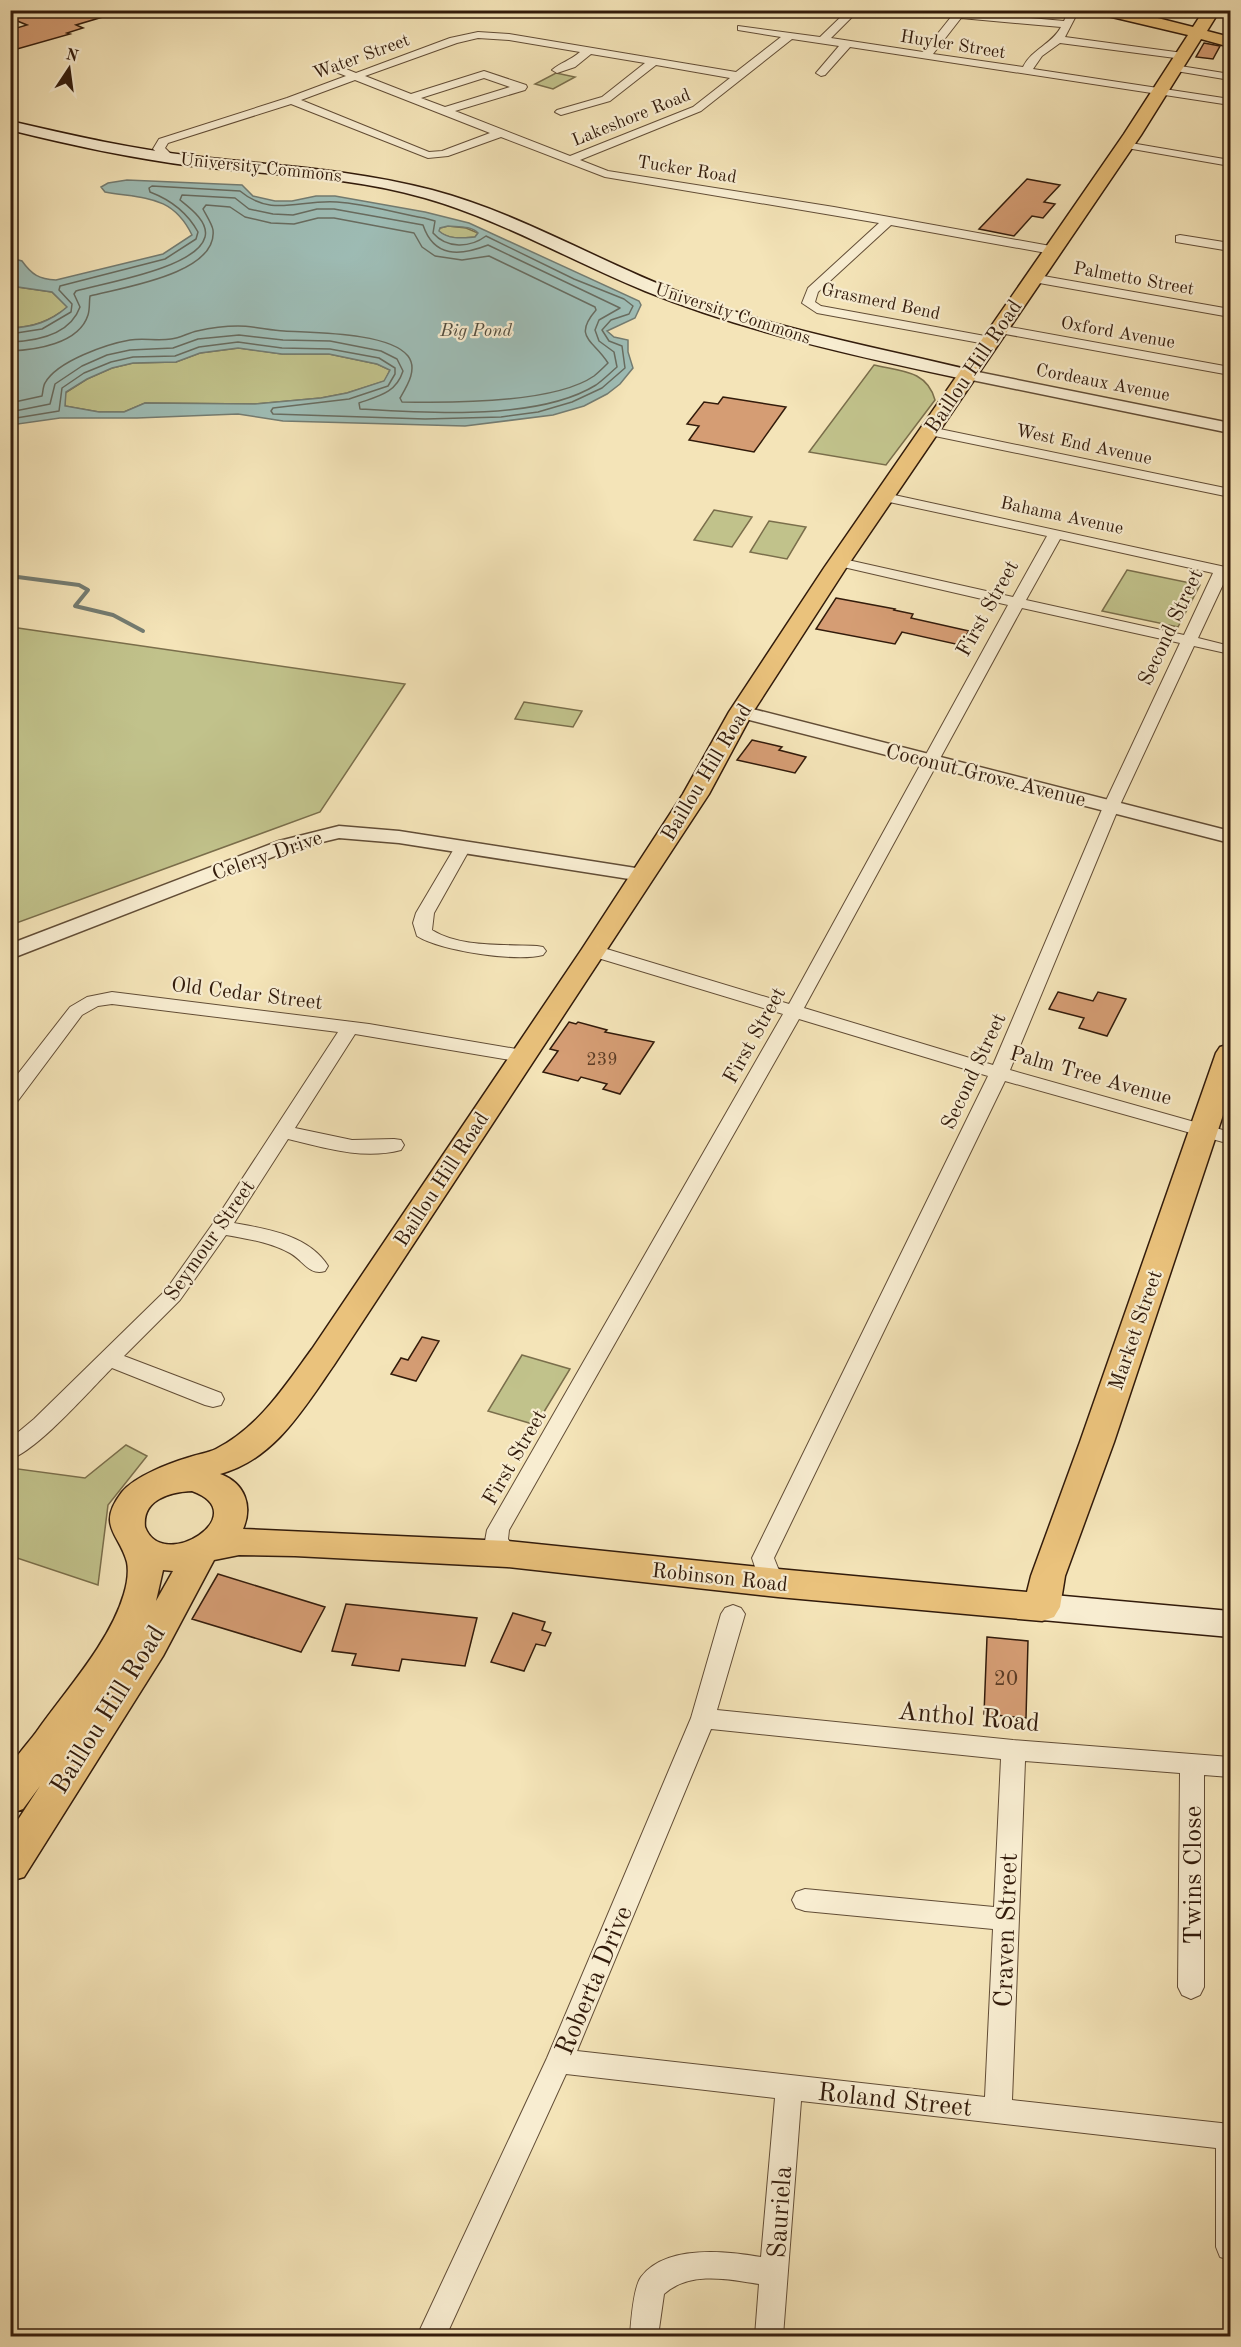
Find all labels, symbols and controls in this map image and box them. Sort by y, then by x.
street label: Huyler Street [899,28,1007,62]
street label: Water Street [311,31,412,83]
north arrow [39,39,99,99]
text: N [64,47,80,66]
street label: Lakeshore Road [570,86,693,150]
street label: University Commons [179,151,343,185]
street label: Tucker Road [636,153,738,187]
street label: Palmetto Street [1072,260,1195,298]
street label: University Commons [653,280,813,348]
street label: Grasmerd Bend [820,281,942,323]
street label: Baillou Hill Road [922,296,1026,437]
street label: Oxford Avenue [1059,314,1176,352]
water label: Big Pond [439,322,512,340]
street label: Cordeaux Avenue [1034,361,1171,405]
street label: West End Avenue [1014,422,1153,468]
street label: Bahama Avenue [999,494,1125,538]
street label: First Street [953,557,1023,660]
street label: Second Street [1135,566,1208,689]
street label: Baillou Hill Road [658,701,756,845]
street label: Coconut Grove Avenue [883,741,1088,811]
street label: Celery Drive [210,828,325,885]
street label: Old Cedar Street [170,975,324,1014]
street label: First Street [720,984,790,1087]
street label: Second Street [938,1010,1011,1133]
street label: Palm Tree Avenue [1007,1043,1174,1110]
house number: 239 [586,1051,618,1069]
street label: Baillou Hill Road [391,1109,493,1251]
street label: Seymour Street [161,1177,260,1305]
street label: Market Street [1106,1267,1167,1393]
street label: First Street [480,1406,551,1509]
street label: Robinson Road [651,1561,789,1596]
street label: Baillou Hill Road [47,1621,171,1799]
house number: 20 [994,1669,1018,1690]
street label: Anthol Road [897,1699,1041,1737]
street label: Twins Close [1181,1806,1207,1944]
street label: Craven Street [991,1852,1023,2008]
street label: Roberta Drive [552,1902,638,2059]
street label: Roland Street [816,2080,973,2122]
street label: Sauriela [765,2165,797,2259]

